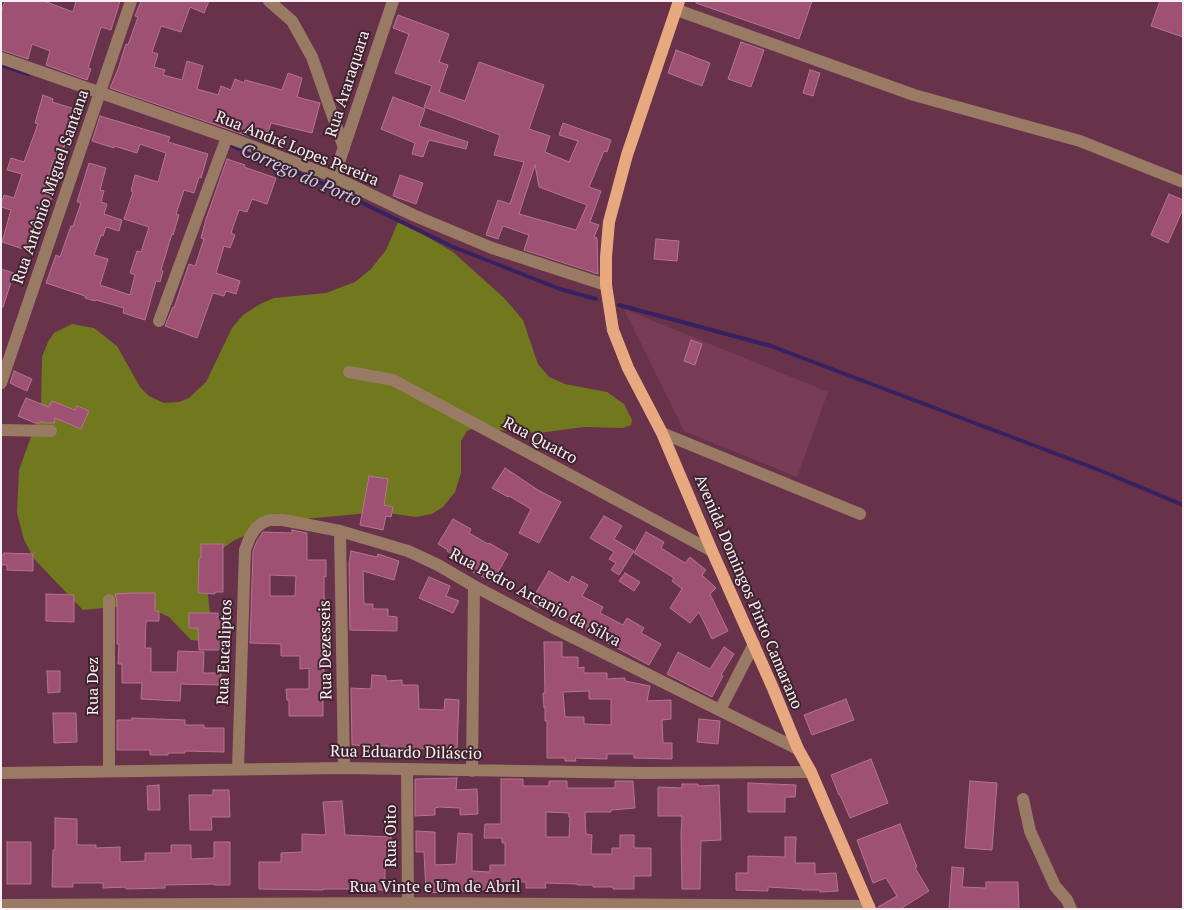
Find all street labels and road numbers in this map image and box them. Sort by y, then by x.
street label: Rua Araraquara [322,28,374,140]
street label: Rua Antônio Miguel Santana [9,87,93,287]
street label: Rua André Lopes Pereira [212,107,382,191]
street label: Rua Quatro [500,413,580,469]
street label: Avenida Domingos Pinto Camarano [690,472,806,712]
street label: Rua Pedro Arcanjo da Silva [446,545,624,651]
street label: Rua Eucaliptos [214,599,236,705]
street label: Rua Dezesseis [316,600,336,700]
street label: Rua Dez [83,657,103,715]
street label: Rua Eduardo Diláscio [330,742,482,764]
street label: Rua Oito [381,805,401,867]
street label: Rua Vinte e Um de Abril [349,877,521,897]

